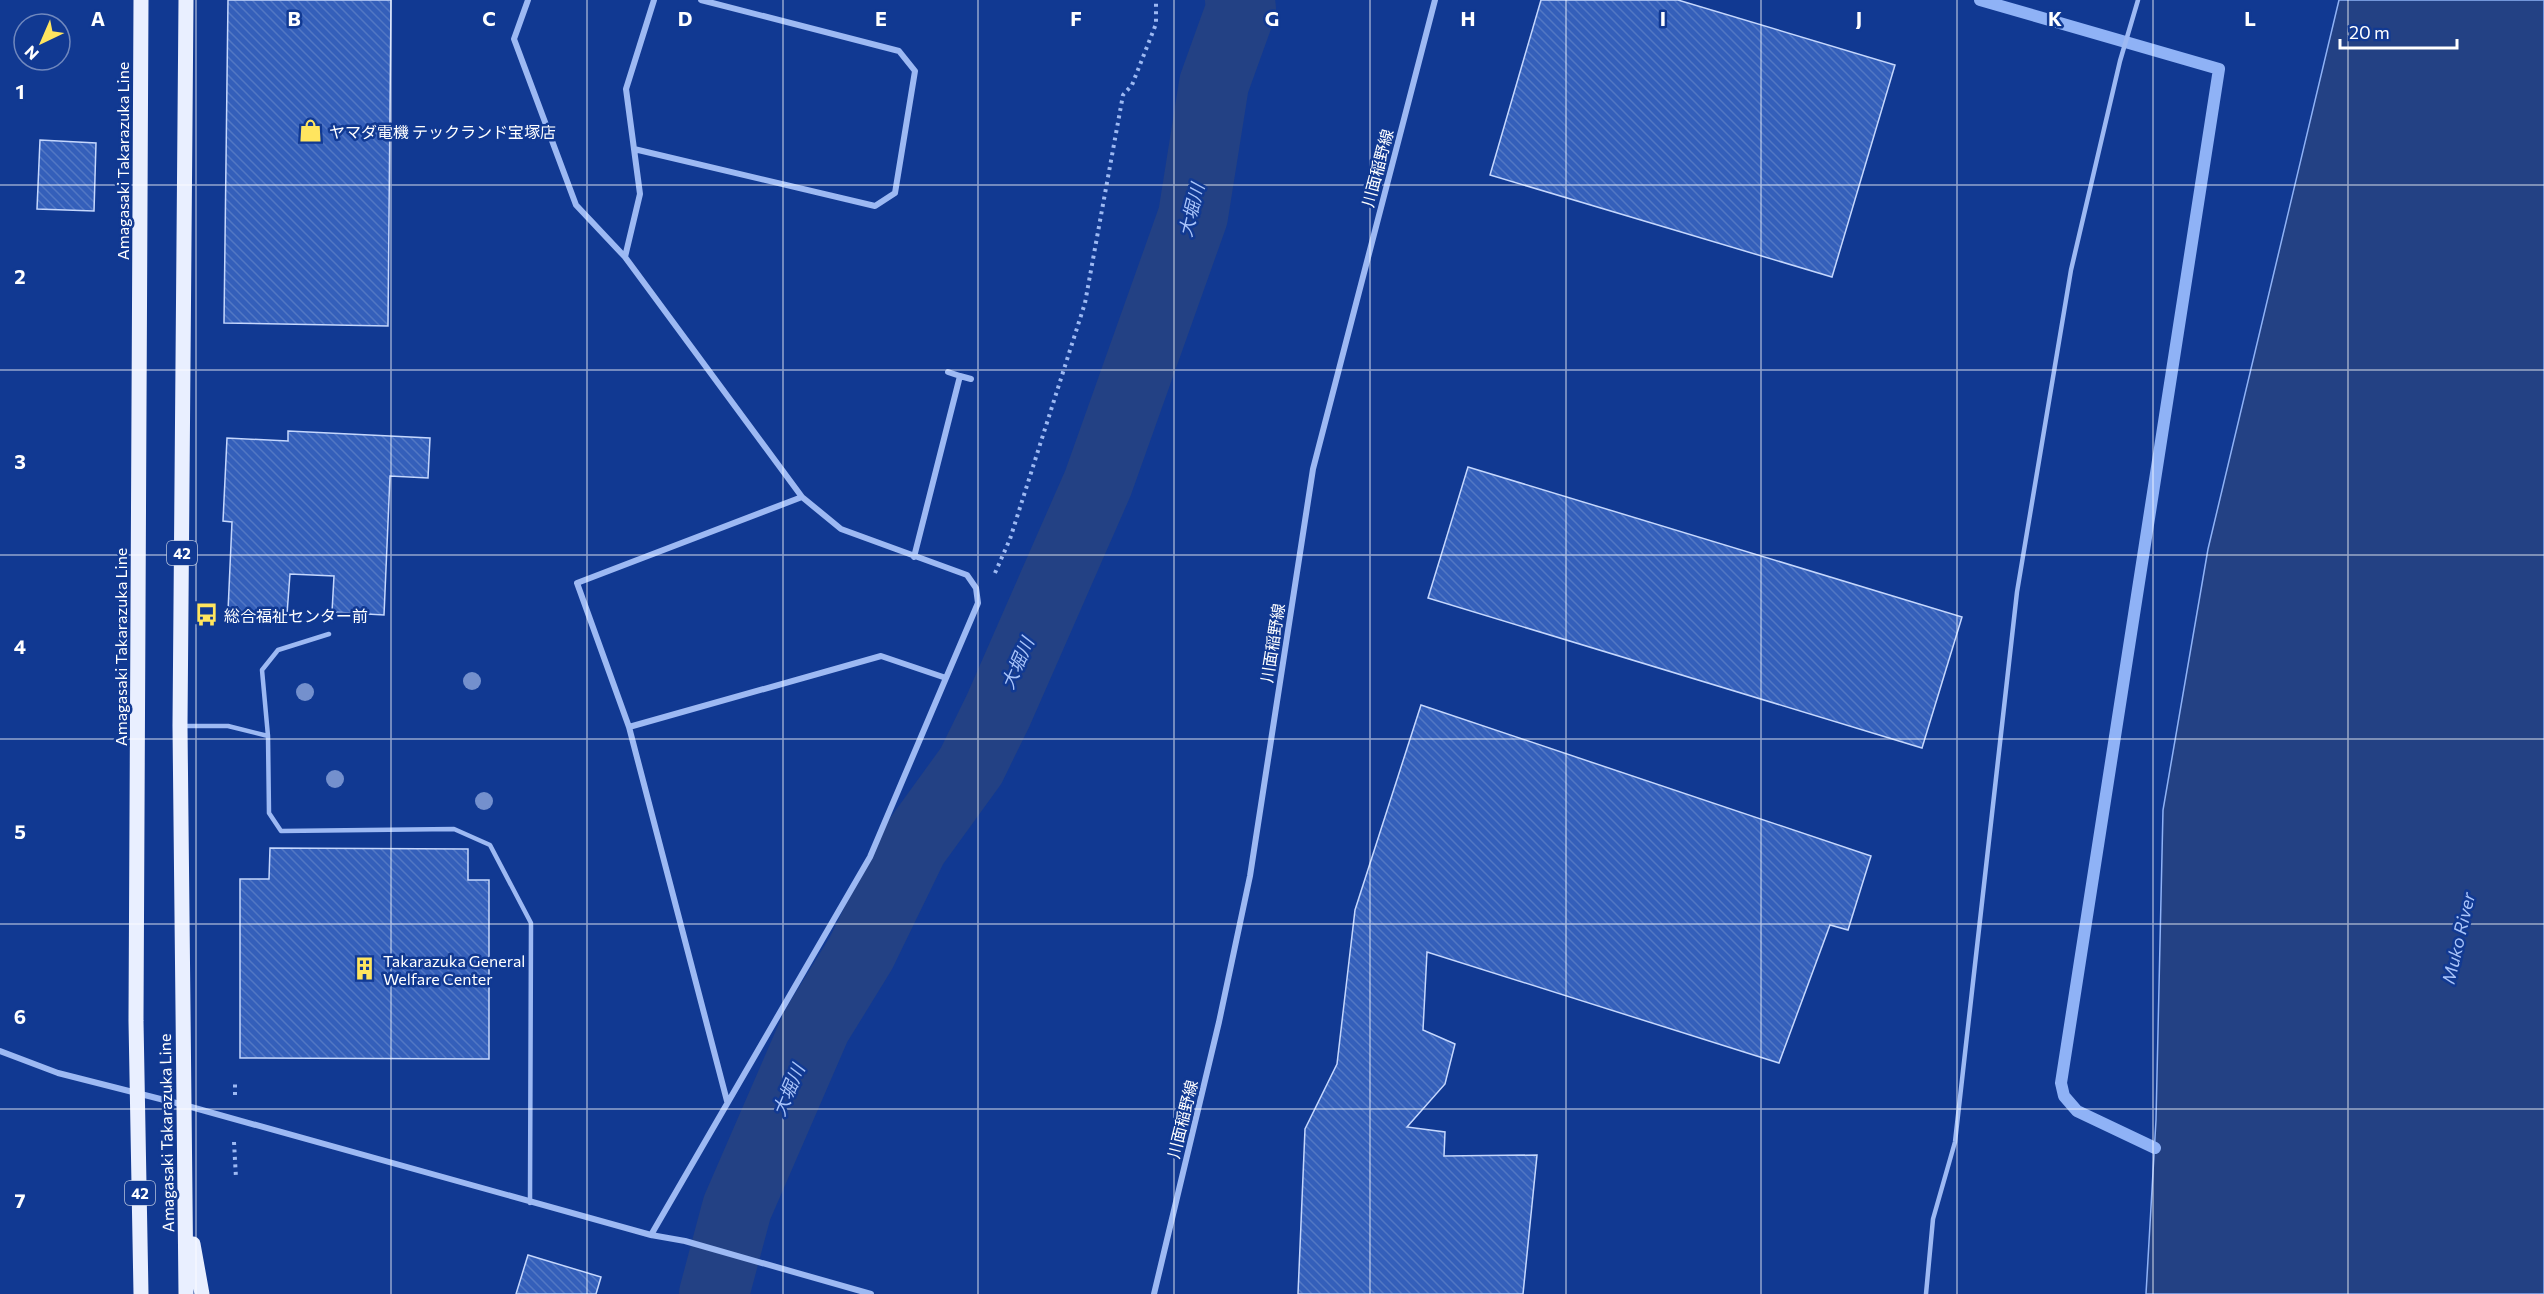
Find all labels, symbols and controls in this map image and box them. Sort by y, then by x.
text: A [91,6,105,30]
text: B [287,6,301,30]
text: C [482,6,496,30]
text: D [678,6,692,30]
text: E [875,6,887,30]
text: F [1070,6,1082,30]
text: G [1265,6,1279,30]
text: H [1461,6,1476,30]
text: I [1660,6,1666,30]
text: J [1856,6,1862,30]
text: K [2048,6,2062,30]
text: L [2244,6,2256,30]
north arrow [12,12,72,72]
scale bar [2340,12,2457,50]
text: 20 m [2349,21,2390,43]
text: N [20,42,42,64]
street label: Amagasaki Takarazuka Line [113,62,132,260]
text: 1 [15,79,25,103]
shop icon: ヤマダ電機 テックランド宝塚店 [298,118,324,144]
place label: ヤマダ電機 テックランド宝塚店 [329,122,556,141]
street label: 川面稲野線 [1357,127,1397,209]
water label: 大堀川 [1174,179,1209,239]
text: 2 [14,264,26,288]
text: 3 [14,449,26,473]
road number: 42 [167,541,197,565]
street label: Amagasaki Takarazuka Line [111,548,130,746]
bus stop icon: 総合福祉センター前 [193,602,219,628]
street label: 川面稲野線 [1256,602,1288,684]
place label: 総合福祉センター前 [224,606,368,625]
water label: 大堀川 [996,632,1039,692]
text: 4 [14,634,26,658]
text: 5 [14,819,26,843]
water label: Muko River [2437,889,2479,986]
place label: Takarazuka General Welfare Center [383,951,525,988]
building icon: Takarazuka General Welfare Center [352,956,378,982]
text: 6 [14,1004,26,1028]
street label: Amagasaki Takarazuka Line [155,1034,177,1232]
water label: 大堀川 [767,1059,809,1119]
street label: 川面稲野線 [1163,1078,1201,1160]
road number: 42 [125,1181,155,1205]
text: 7 [15,1188,26,1212]

